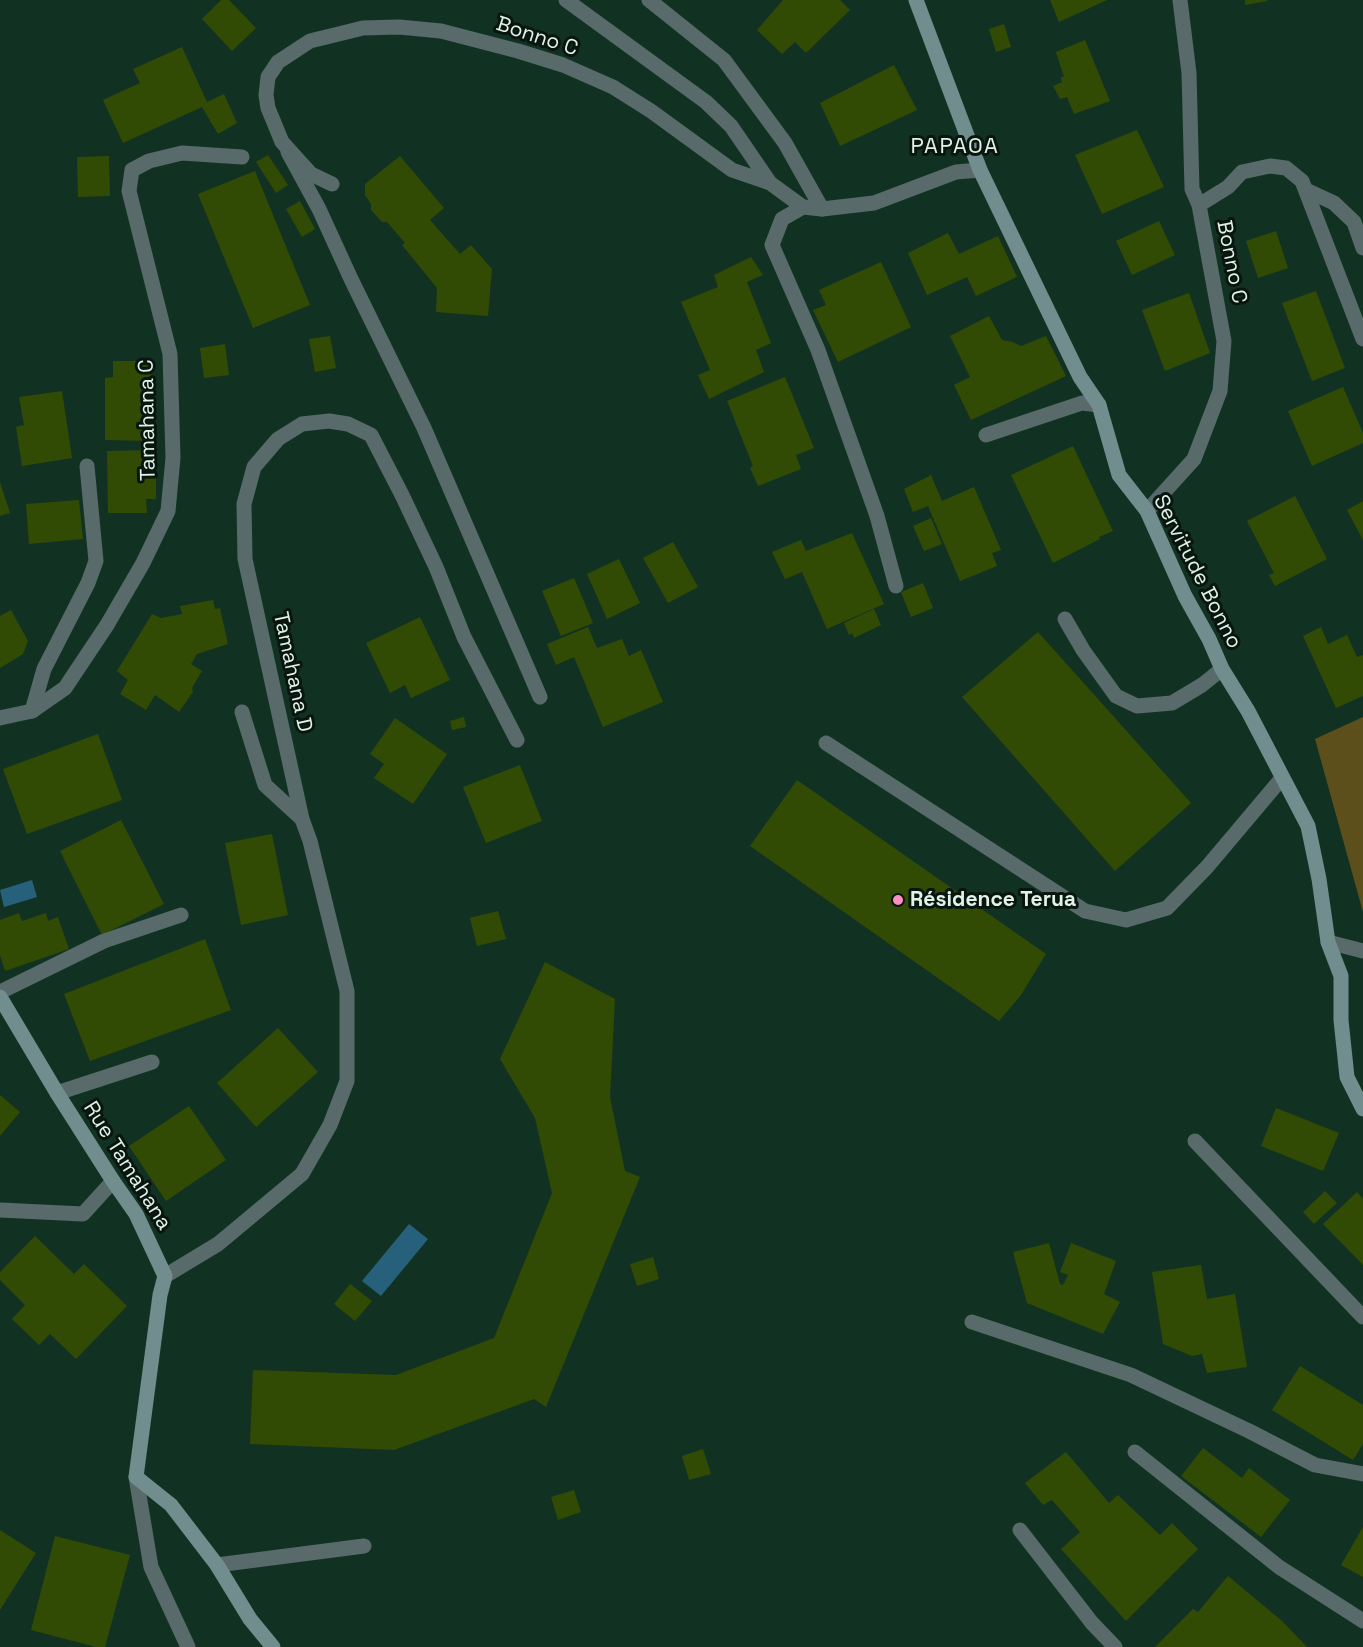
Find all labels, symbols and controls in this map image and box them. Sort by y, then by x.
street label: Bonno C [493,12,581,62]
district label: PAPAOA [911,134,999,160]
street label: Bonno C [1211,218,1251,306]
street label: Tamahana C [134,359,162,481]
street label: Servitude Bonno [1147,491,1247,653]
street label: Tamahana D [267,610,317,734]
place label: Résidence Terua [910,887,1076,913]
marker: Résidence Terua [891,893,905,907]
street label: Rue Tamahana [77,1097,177,1235]

